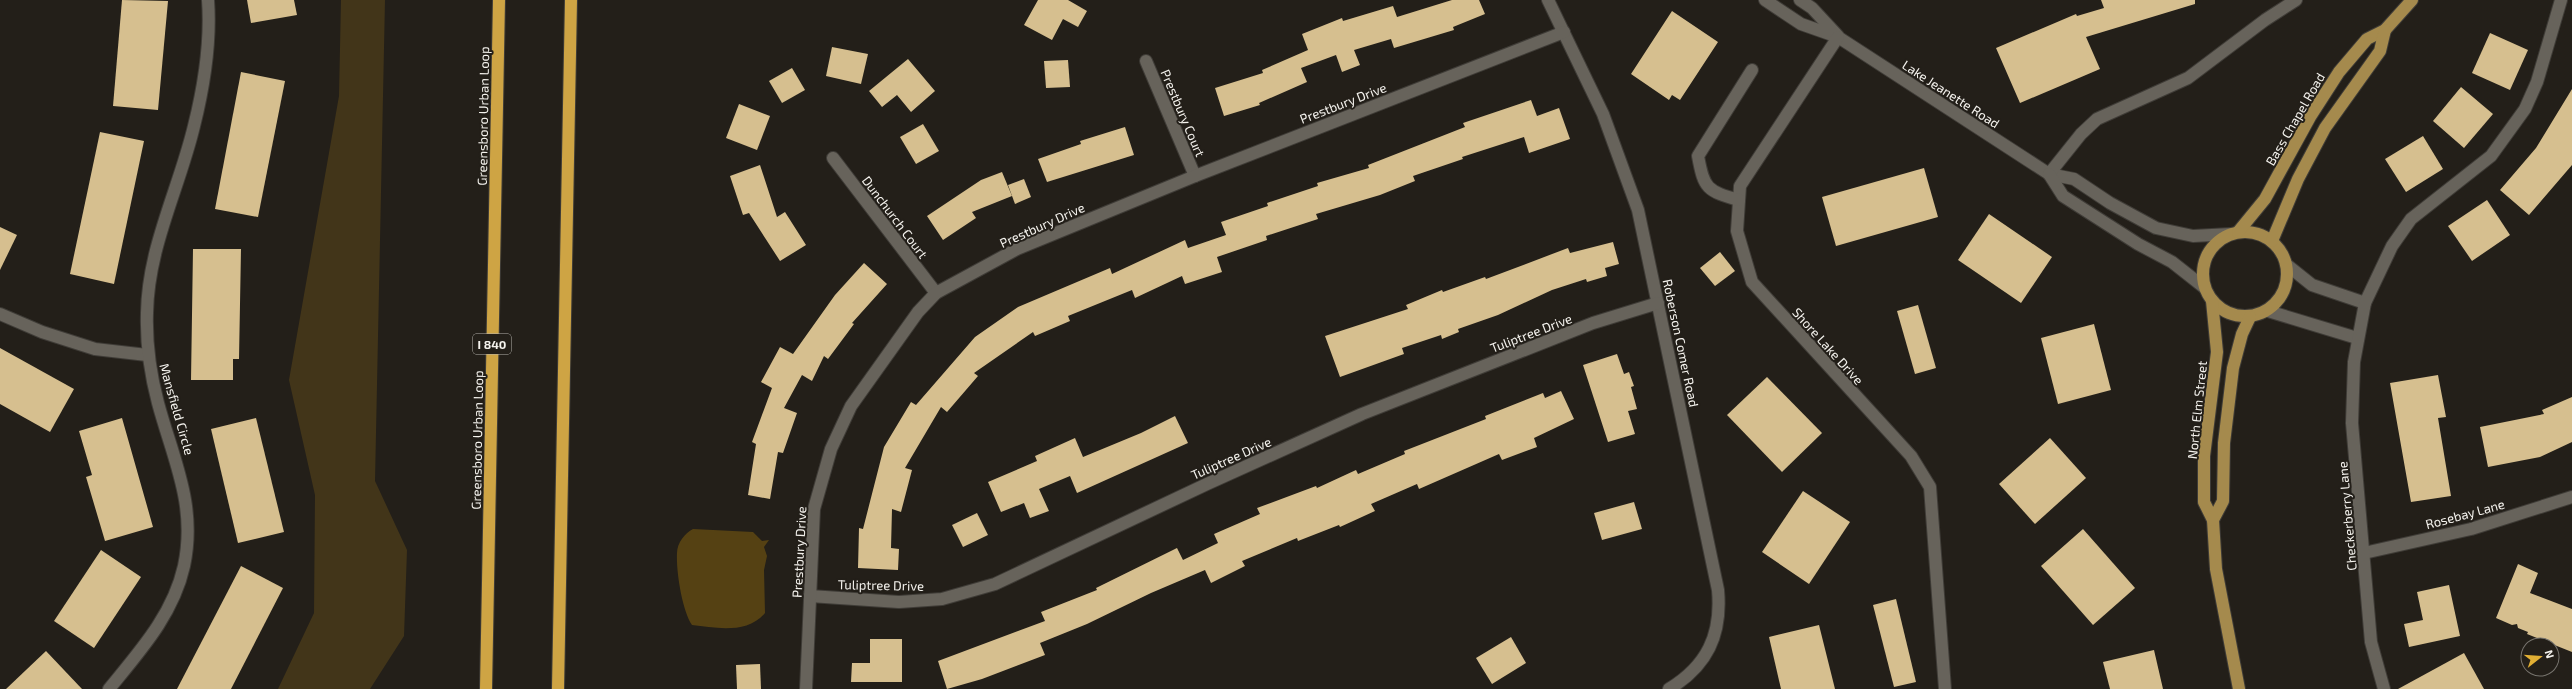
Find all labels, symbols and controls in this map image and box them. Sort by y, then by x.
street label: Greensboro Urban Loop [474,46,492,186]
street label: Lake Jeanette Road [1899,57,2003,131]
street label: Prestbury Court [1157,67,1209,159]
street label: Bass Chapel Road [2262,70,2328,168]
street label: Prestbury Drive [1297,79,1389,127]
street label: Dunchurch Court [859,173,931,261]
street label: Prestbury Drive [997,199,1087,251]
street label: Roberson Comer Road [1660,278,1702,408]
street label: Shore Lake Drive [1789,304,1867,388]
street label: Tuliptree Drive [1488,310,1574,356]
road number: I 840 [473,334,511,354]
street label: North Elm Street [2184,360,2210,460]
street label: Mansfield Circle [156,361,198,457]
street label: Greensboro Urban Loop [468,370,486,510]
street label: Tuliptree Drive [1188,433,1274,483]
street label: Checkerberry Lane [2334,461,2360,571]
street label: Rosebay Lane [2424,496,2506,532]
street label: Prestbury Drive [789,506,809,598]
street label: Tuliptree Drive [838,576,924,594]
north arrow [2520,637,2560,677]
text: N [2543,648,2557,660]

